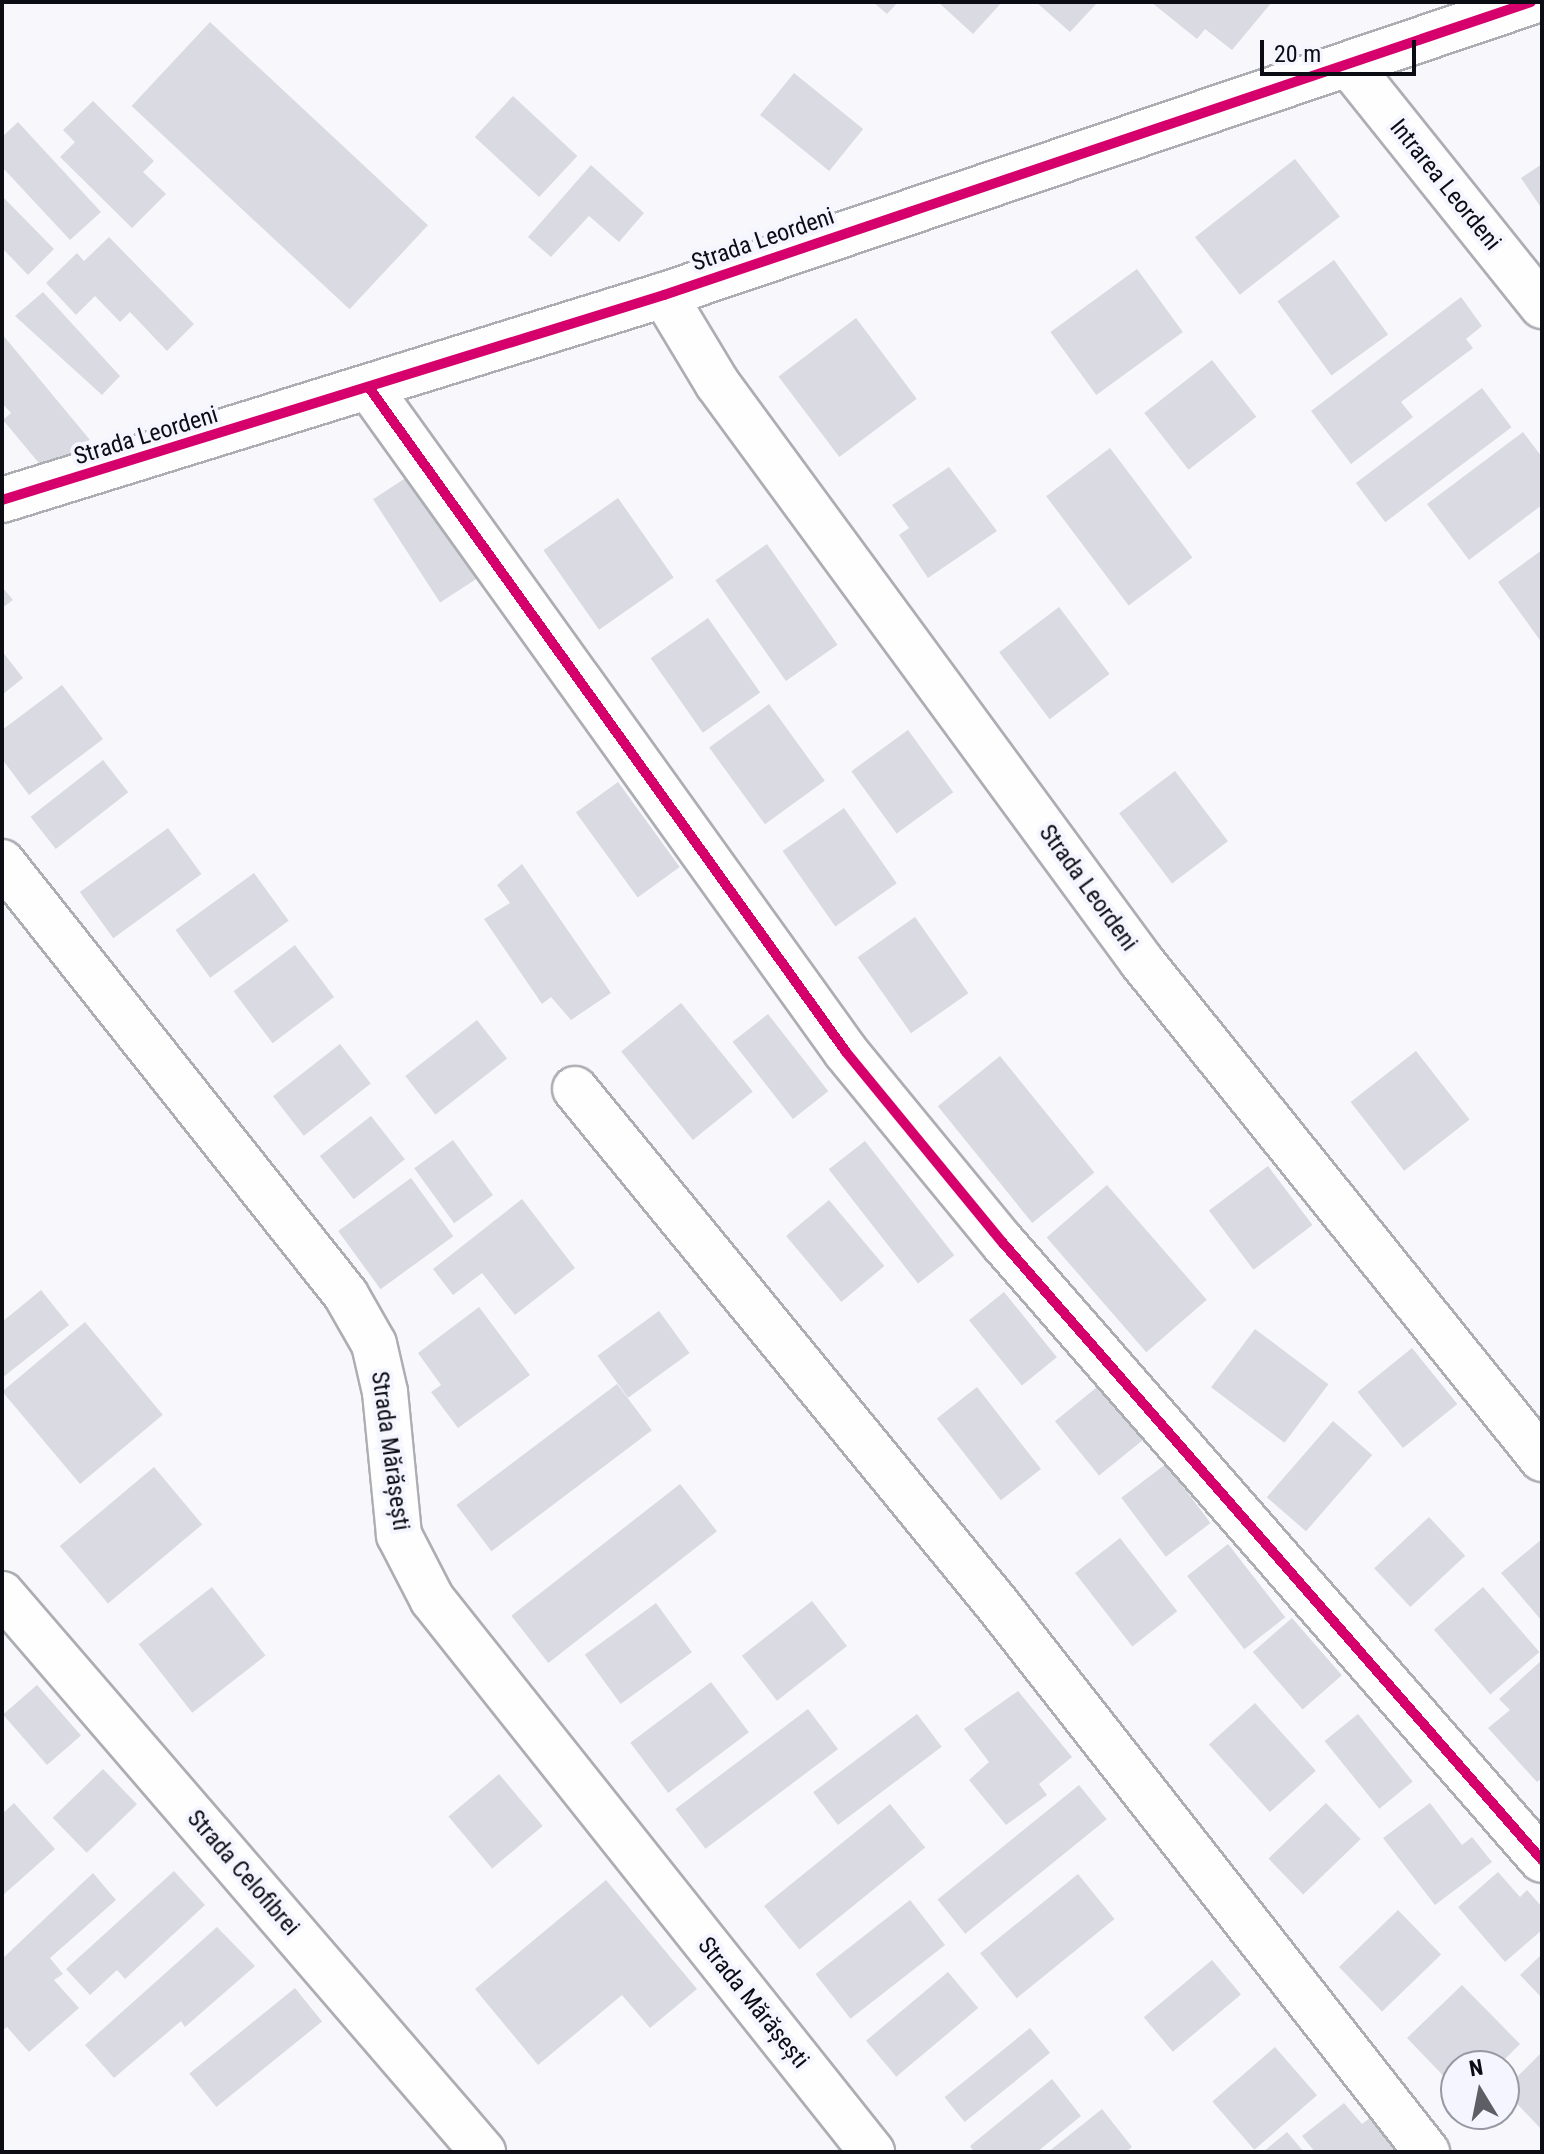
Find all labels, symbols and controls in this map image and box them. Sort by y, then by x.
scale bar [1264,24,1420,74]
text: 20 m [1274,40,1321,68]
street label: Intrarea Leordeni [1383,114,1507,256]
street label: Strada Leordeni [688,202,838,278]
street label: Strada Leordeni [71,400,221,472]
street label: Strada Leordeni [1033,819,1143,957]
street label: Strada Mărășești [365,1370,415,1532]
street label: Strada Celofibrei [181,1804,305,1942]
street label: Strada Mărășești [691,1932,815,2074]
north arrow [1440,2050,1520,2130]
text: N [1467,2054,1485,2081]

